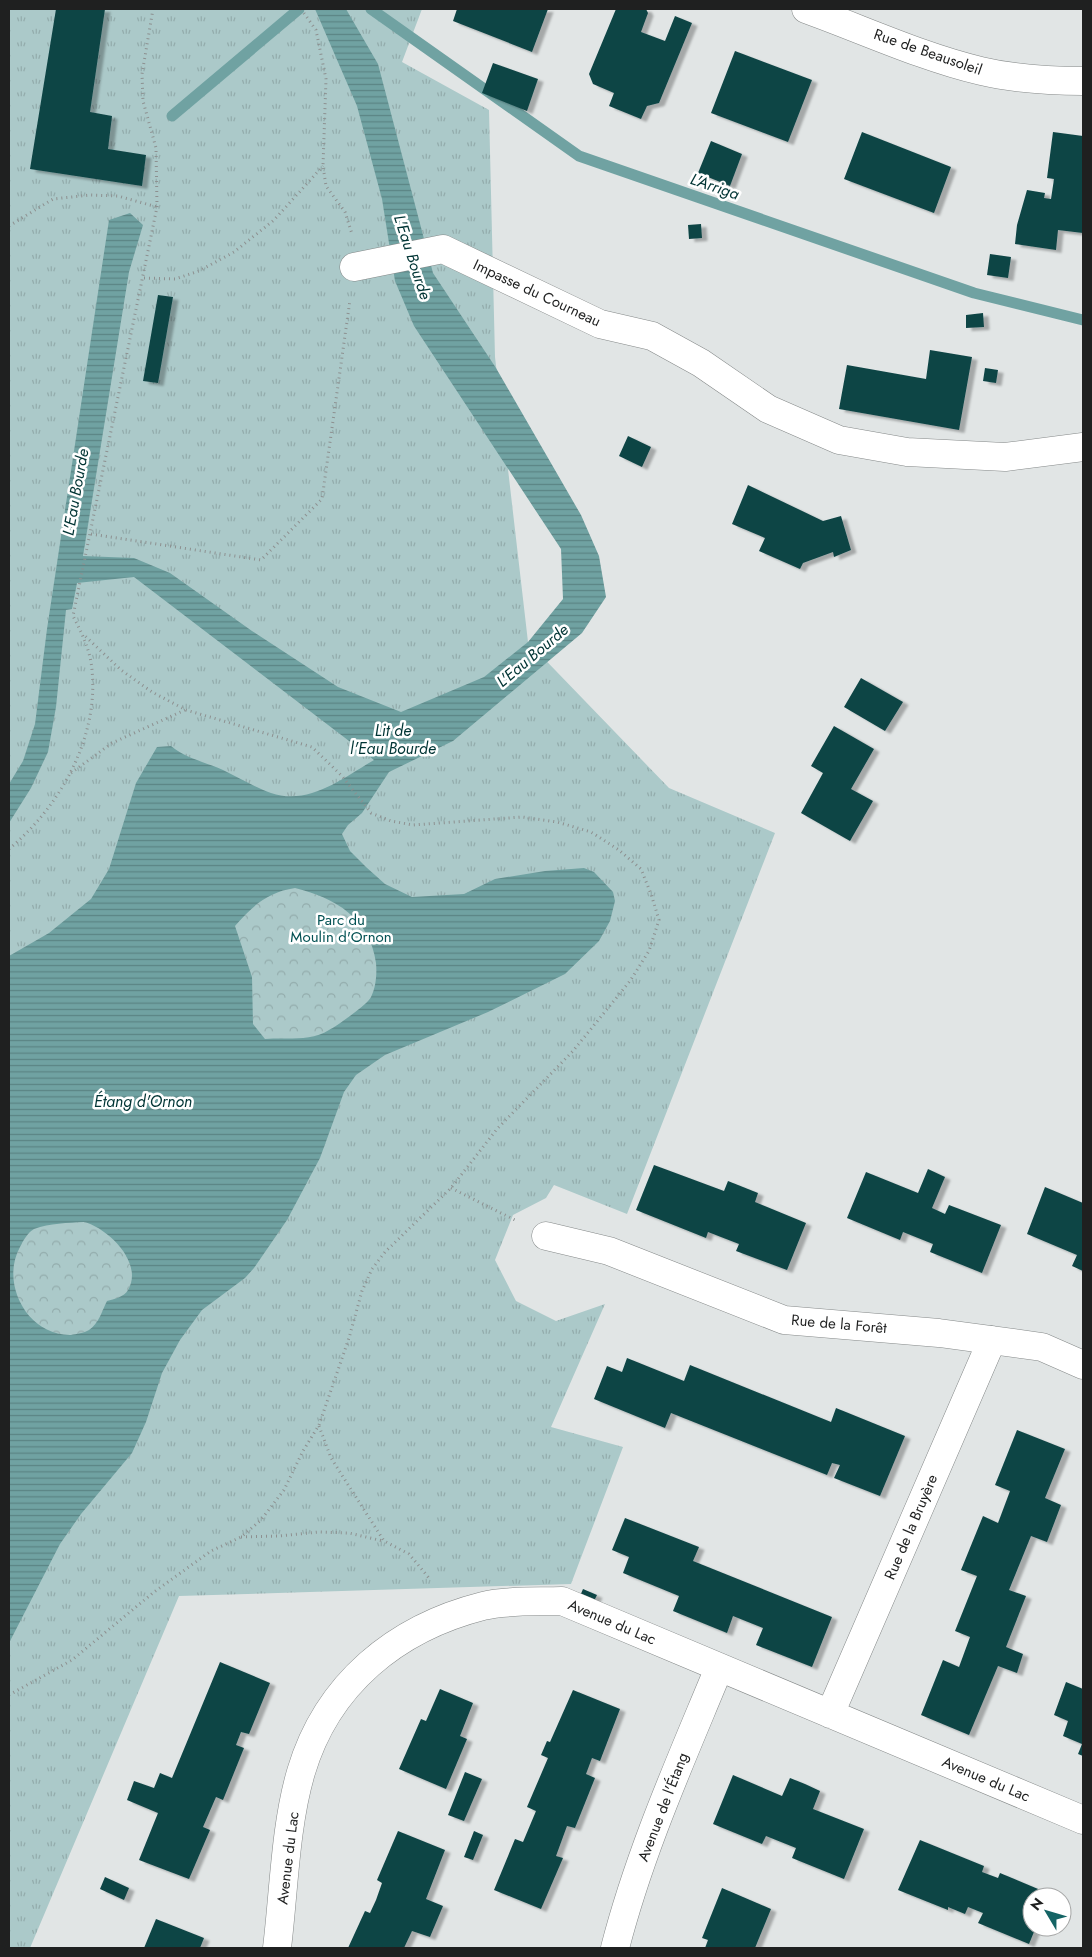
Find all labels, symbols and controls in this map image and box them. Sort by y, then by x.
street label: Rue de Beausoleil [871,23,985,81]
water label: L'Arriga [687,167,742,206]
water label: L'Eau Bourde [388,212,437,302]
street label: Impasse du Courneau [470,254,604,332]
water label: L'Eau Bourde [57,447,94,537]
water label: L'Eau Bourde [491,618,573,692]
water label: Lit de l'Eau Bourde [350,719,436,760]
park label: Parc du Moulin d'Ornon [290,909,392,948]
water label: Étang d'Ornon [94,1090,192,1113]
street label: Rue de la Forêt [790,1309,888,1339]
street label: Rue de la Bruyère [879,1471,943,1583]
street label: Avenue du Lac [565,1594,659,1650]
street label: Avenue de l'Étang [632,1749,694,1865]
street label: Avenue du Lac [939,1751,1033,1807]
street label: Avenue du Lac [271,1810,305,1906]
north arrow [1022,1887,1072,1937]
text: N [1025,1893,1048,1915]

